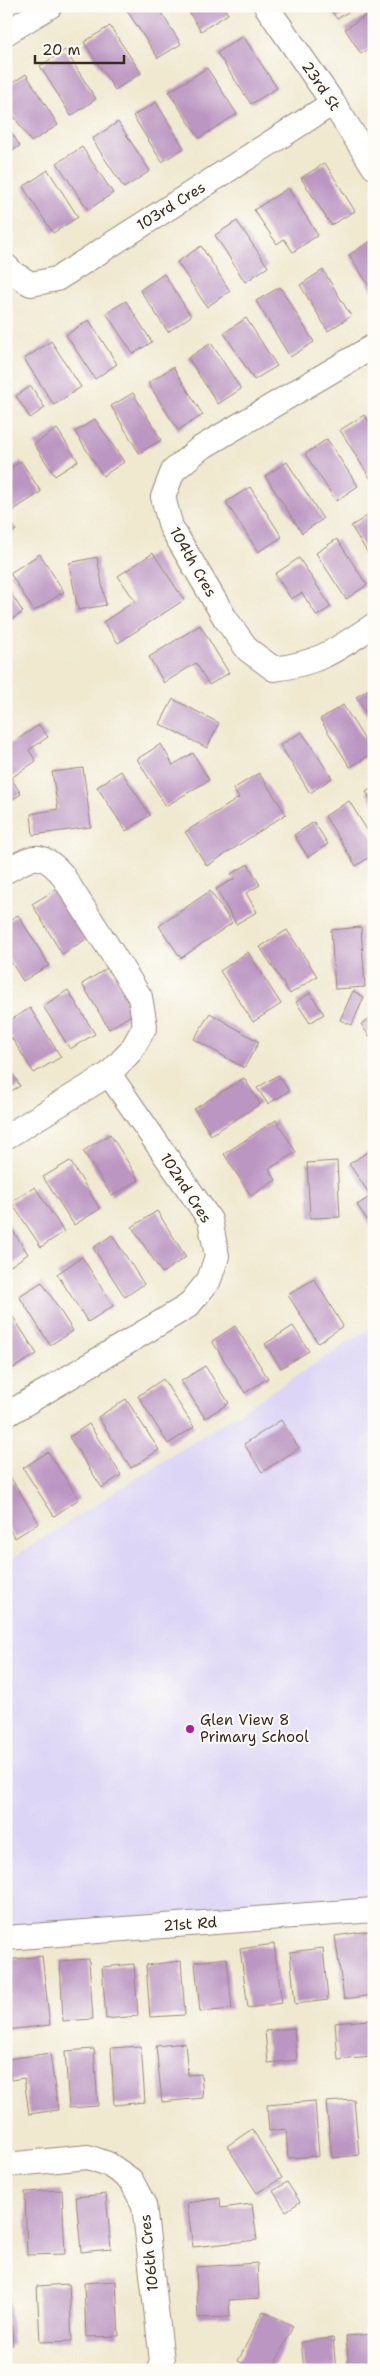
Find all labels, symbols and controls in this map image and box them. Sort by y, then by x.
scale bar [35,32,124,64]
text: 20 m [42,40,81,60]
street label: 23rd St [297,57,345,115]
street label: 103rd Cres [133,177,209,235]
street label: 104th Cres [165,523,221,601]
street label: 102nd Cres [156,1149,216,1227]
place label: Glen View 8 Primary School [200,1710,309,1747]
marker: Glen View 8 Primary School [184,1723,196,1735]
street label: 21st Rd [162,1912,218,1936]
street label: 106th Cres [135,2213,163,2293]

